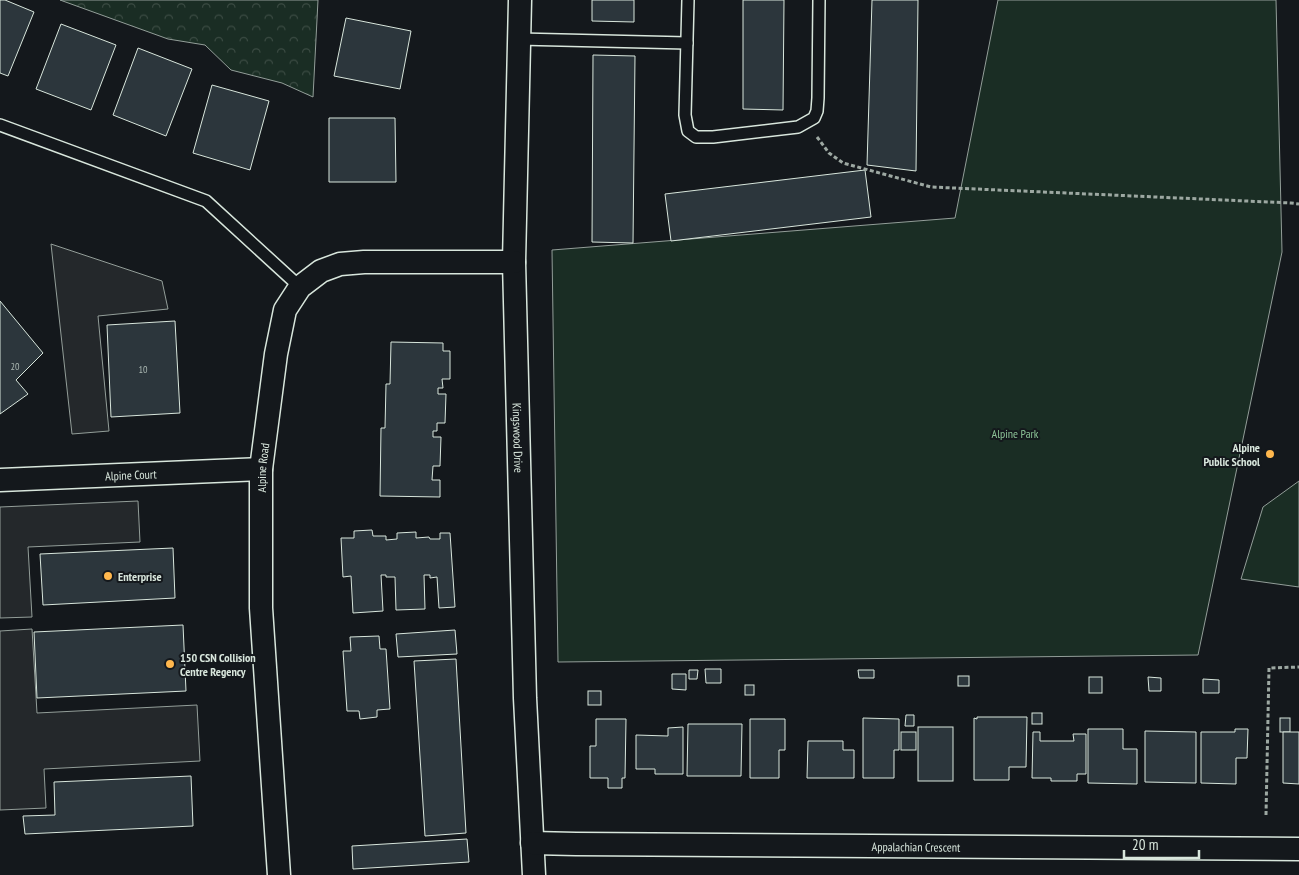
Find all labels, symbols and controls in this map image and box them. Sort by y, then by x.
house number: 20 [11,360,20,373]
house number: 10 [139,363,148,376]
street label: Kingswood Drive [510,403,527,473]
park label: Alpine Park [992,426,1039,441]
place label: Alpine Public School [1203,440,1260,469]
street label: Alpine Road [253,442,272,492]
marker: Alpine Public School [1264,448,1276,460]
street label: Alpine Court [105,466,158,483]
place label: Enterprise [118,569,162,584]
marker: Enterprise [102,570,114,582]
place label: 150 CSN Collision Centre Regency [180,650,256,679]
marker: 150 CSN Collision Centre Regency [164,658,176,670]
scale bar [1124,828,1199,860]
text: 20 m [1132,835,1158,854]
street label: Appalachian Crescent [872,839,961,854]

